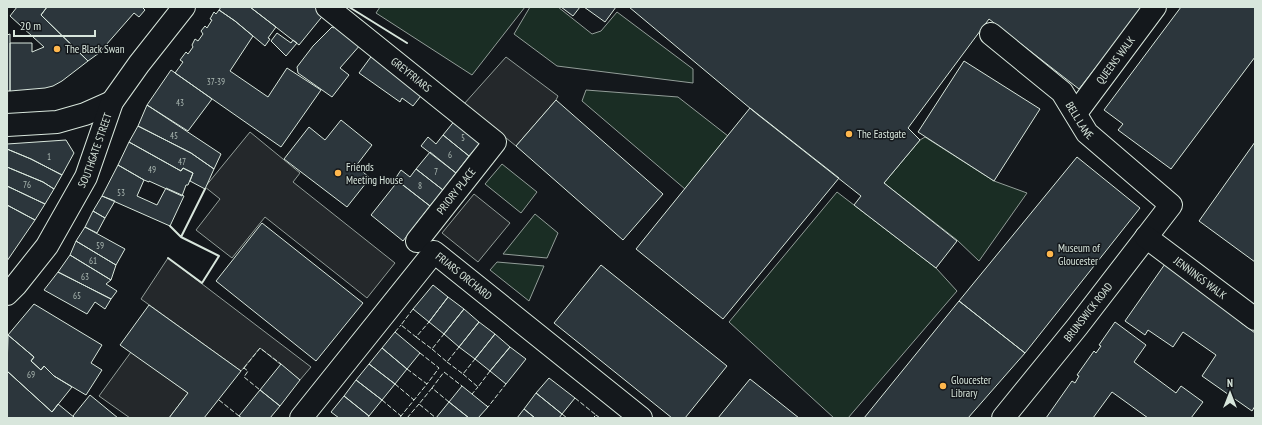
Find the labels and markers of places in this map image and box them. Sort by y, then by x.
place label: The Black Swan [65,42,125,56]
marker: The Black Swan [52,44,62,54]
place label: The Eastgate [857,127,906,141]
marker: The Eastgate [844,129,854,139]
place label: Friends Meeting House [346,160,403,187]
marker: Friends Meeting House [333,168,343,178]
place label: Museum of Gloucester [1058,241,1101,268]
marker: Museum of Gloucester [1045,249,1055,259]
place label: Gloucester Library [951,373,991,400]
marker: Gloucester Library [938,381,948,391]

